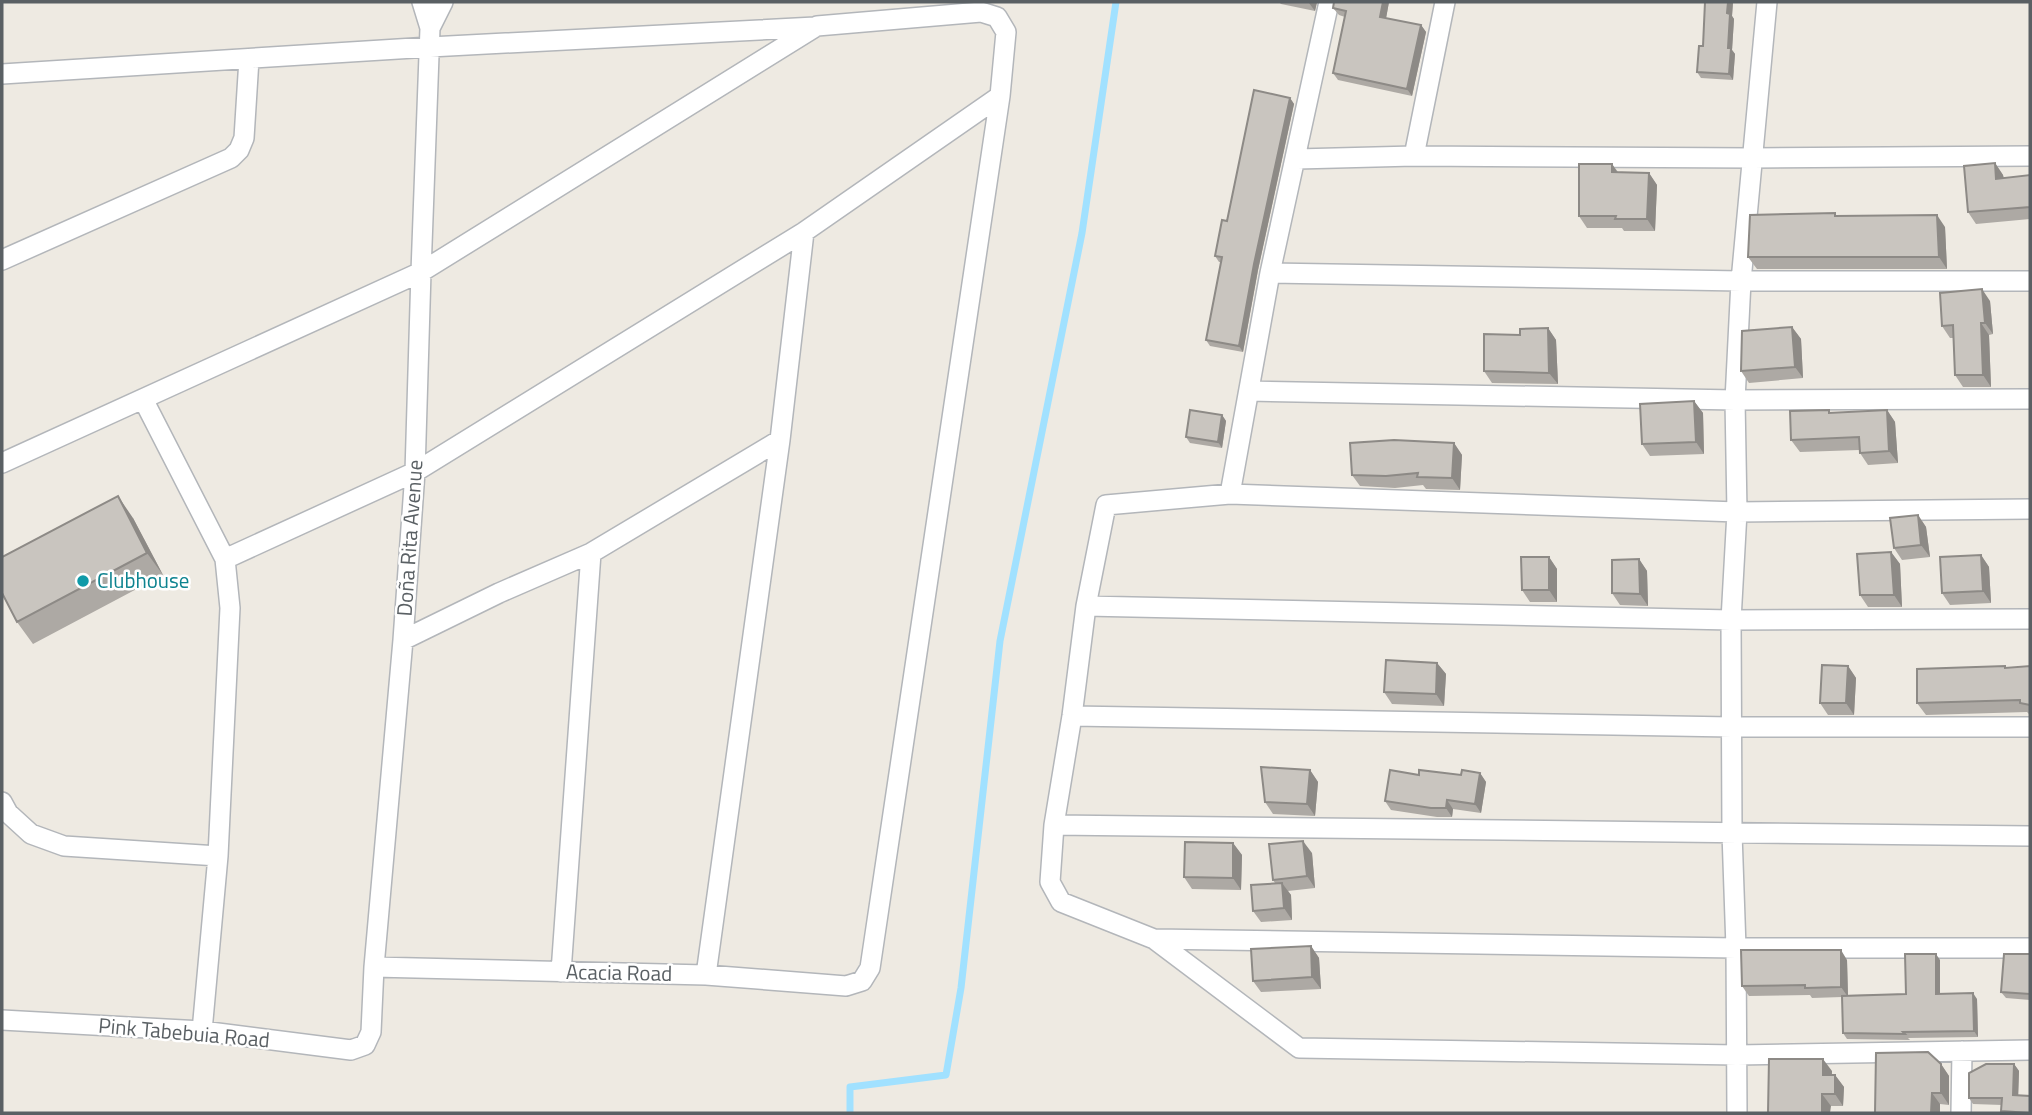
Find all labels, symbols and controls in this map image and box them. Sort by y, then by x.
street label: Doña Rita Avenue [388,459,430,617]
place label: Clubhouse [97,564,189,596]
marker: Clubhouse [75,573,91,589]
street label: Acacia Road [566,955,673,989]
street label: Pink Tabebuia Road [97,1009,271,1055]

